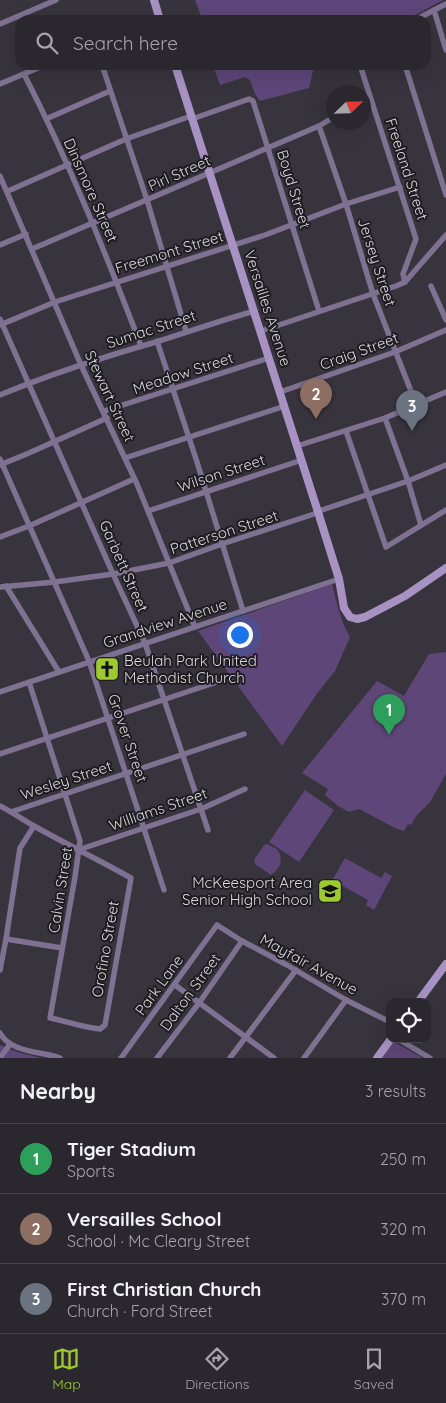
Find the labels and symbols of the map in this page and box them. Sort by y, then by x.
north arrow [326,85,371,130]
street label: Freeland Street [382,116,432,222]
street label: Dinsmore Street [60,135,122,245]
street label: Boyd Street [273,147,315,231]
street label: Pirl Street [145,151,213,195]
street label: Jersey Street [354,215,400,309]
street label: Freemont Street [113,226,225,278]
street label: Versailles Avenue [240,248,296,368]
street label: Sumac Street [104,306,198,352]
street label: Craig Street [317,328,401,374]
street label: Stewart Street [81,347,139,445]
street label: Meadow Street [130,348,236,398]
pin: 2 [300,378,332,419]
pin: 3 [396,390,428,431]
street label: Wilson Street [175,450,267,496]
street label: Patterson Street [168,506,280,558]
street label: Garbett Street [95,517,153,615]
street label: Grandview Avenue [101,594,229,652]
your location [227,622,253,648]
place label: Beulah Park United Methodist Church [124,651,257,687]
church icon: Beulah Park United Methodist Church [94,656,120,682]
street label: Grover Street [104,691,152,785]
pin: 1 [373,694,405,735]
street label: Wesley Street [18,756,114,804]
street label: Williams Street [106,783,210,835]
street label: Calvin Street [44,846,76,934]
place label: McKeesport Area Senior High School [182,873,312,909]
school or university icon: McKeesport Area Senior High School [317,878,343,904]
street label: Orofino Street [87,899,123,999]
street label: Mayfair Avenue [257,929,361,999]
street label: Dalton Street [156,950,224,1034]
street label: Park Lane [131,951,187,1019]

